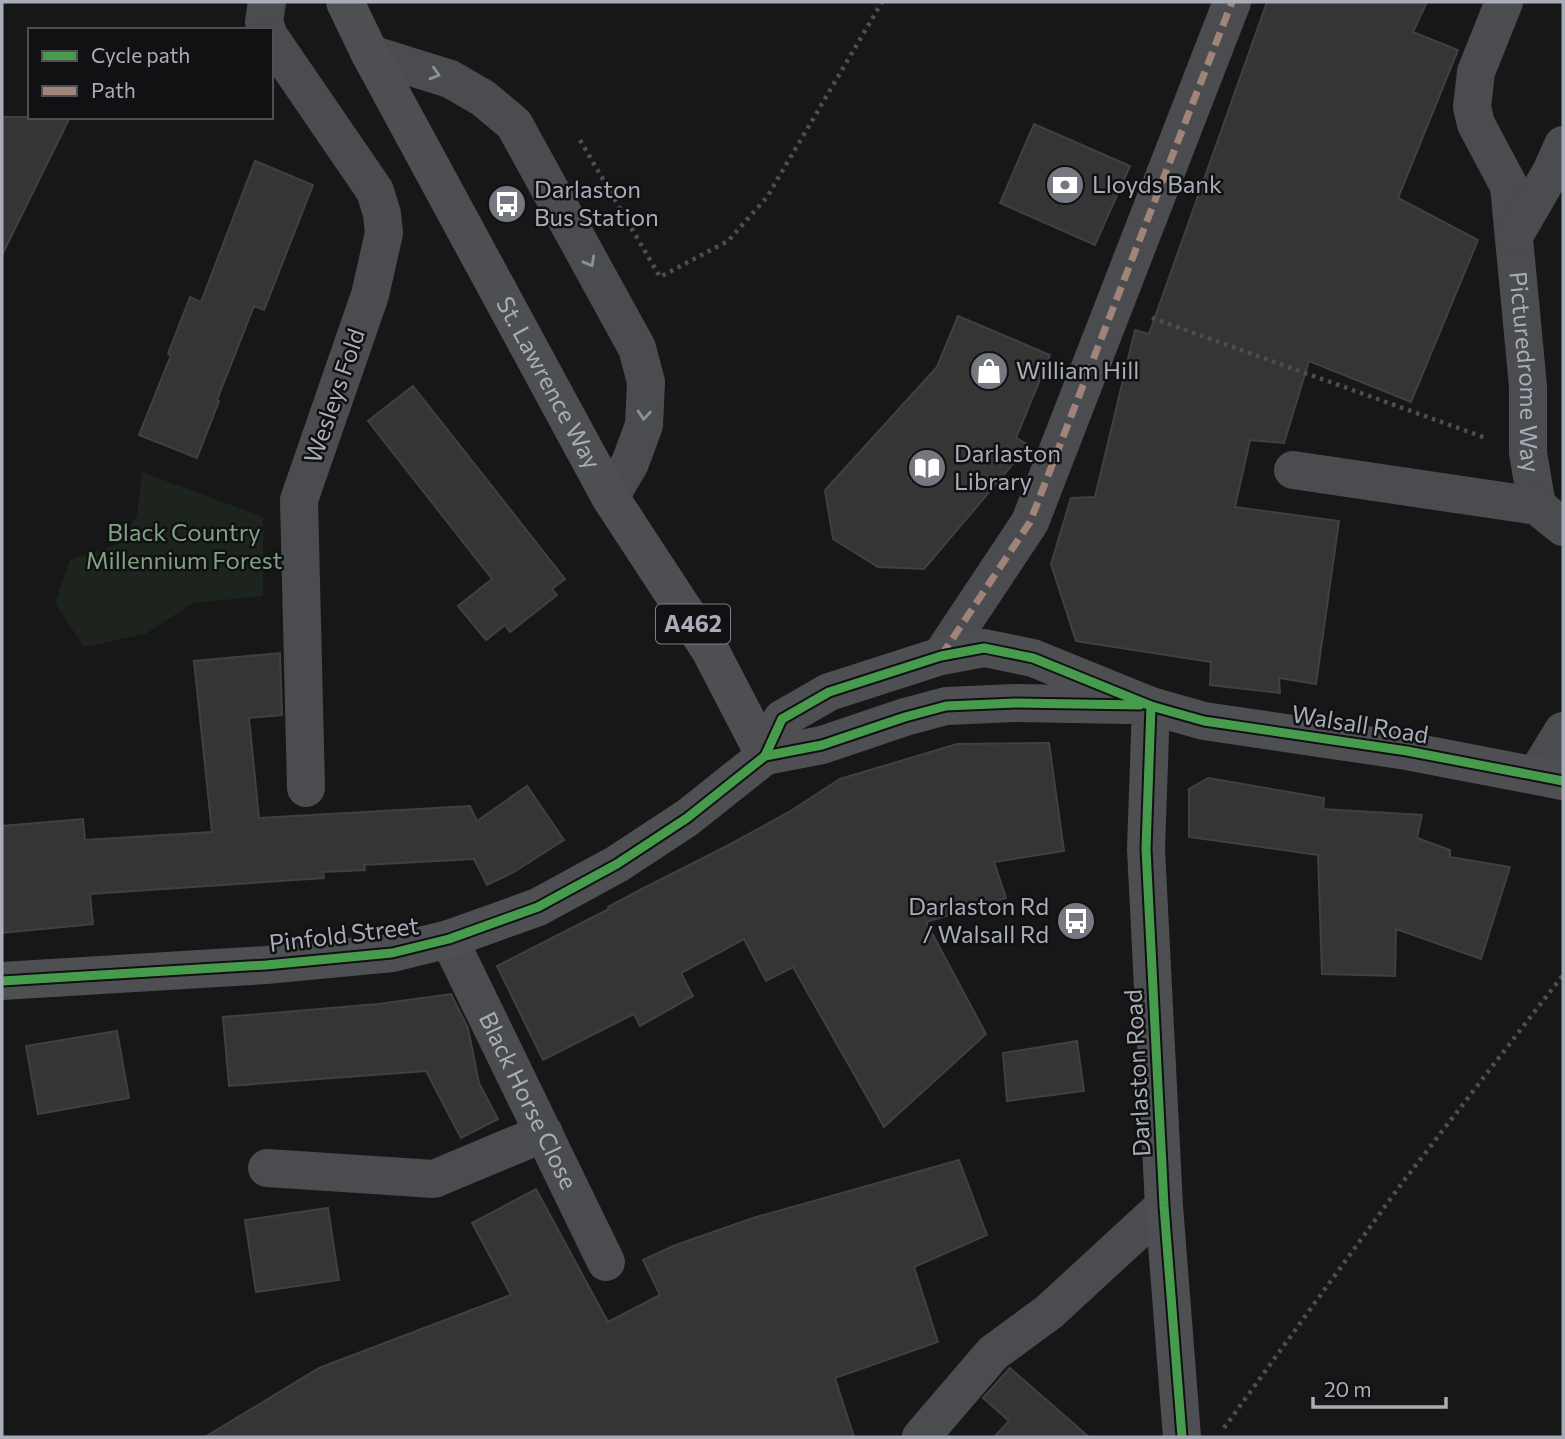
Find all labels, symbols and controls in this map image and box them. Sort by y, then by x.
legend [28,28,273,119]
text: Cycle path [91,42,190,67]
one-way arrow [428,66,441,80]
text: Path [91,77,136,102]
bank icon: Lloyds Bank [1044,164,1086,206]
place label: Lloyds Bank [1092,169,1222,198]
place label: Darlaston Bus Station [534,174,659,231]
bus stop icon: Darlaston Bus Station [486,183,528,225]
one-way arrow [582,255,595,267]
street label: Picturedrome Way [1504,270,1547,475]
street label: St. Lawrence Way [491,291,608,474]
street label: Wesleys Fold [297,325,370,467]
shop icon: William Hill [968,350,1010,392]
place label: William Hill [1016,355,1139,384]
one-way arrow [637,410,652,421]
place label: Darlaston Library [954,438,1061,495]
library icon: Darlaston Library [906,447,948,489]
park label: Black Country Millennium Forest [86,517,283,574]
road number: A462 [656,604,730,644]
street label: Walsall Road [1290,698,1431,749]
place label: Darlaston Rd / Walsall Rd [908,891,1049,948]
bus stop icon: Darlaston Rd / Walsall Rd [1055,900,1097,942]
street label: Pinfold Street [267,910,420,957]
street label: Darlaston Road [1118,989,1155,1158]
street label: Black Horse Close [474,1007,584,1194]
scale bar [1313,1366,1446,1410]
text: 20 m [1324,1376,1372,1401]

